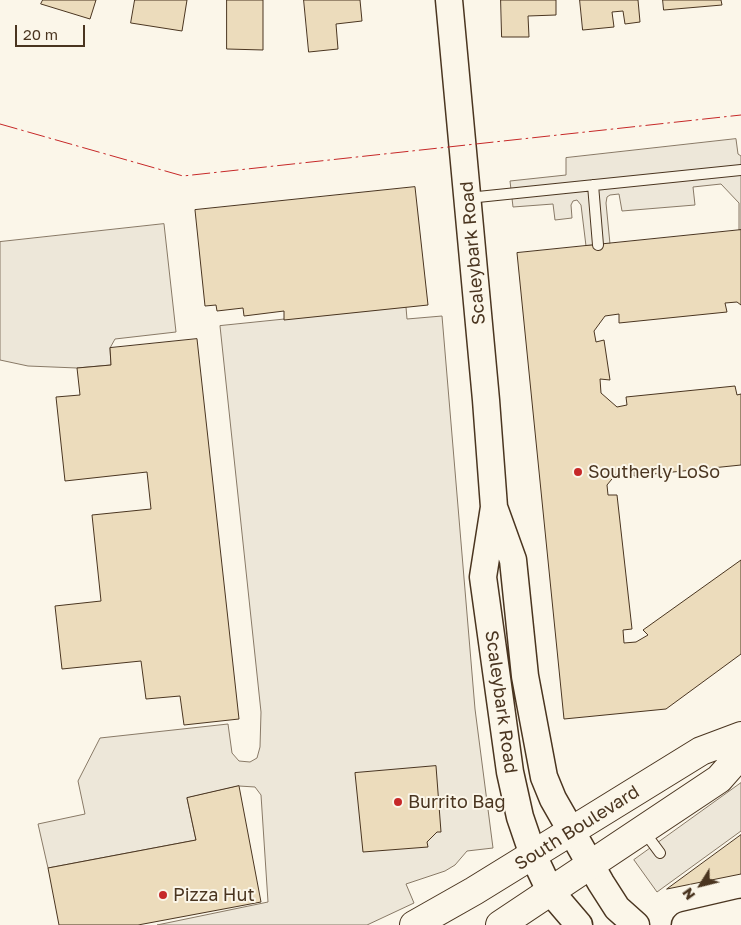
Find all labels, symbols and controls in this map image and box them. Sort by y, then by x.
scale bar [18,15,88,47]
text: 20 m [23,25,58,43]
street label: Scaleybark Road [456,180,490,326]
place label: Southerly LoSo [588,461,720,483]
marker: Southerly LoSo [572,466,584,478]
street label: Scaleybark Road [480,629,522,775]
street label: South Boulevard [511,781,643,875]
place label: Burrito Bag [408,791,506,813]
marker: Burrito Bag [392,796,404,808]
north arrow [676,860,726,910]
place label: Pizza Hut [173,884,255,906]
text: N [678,885,698,903]
marker: Pizza Hut [157,889,169,901]

